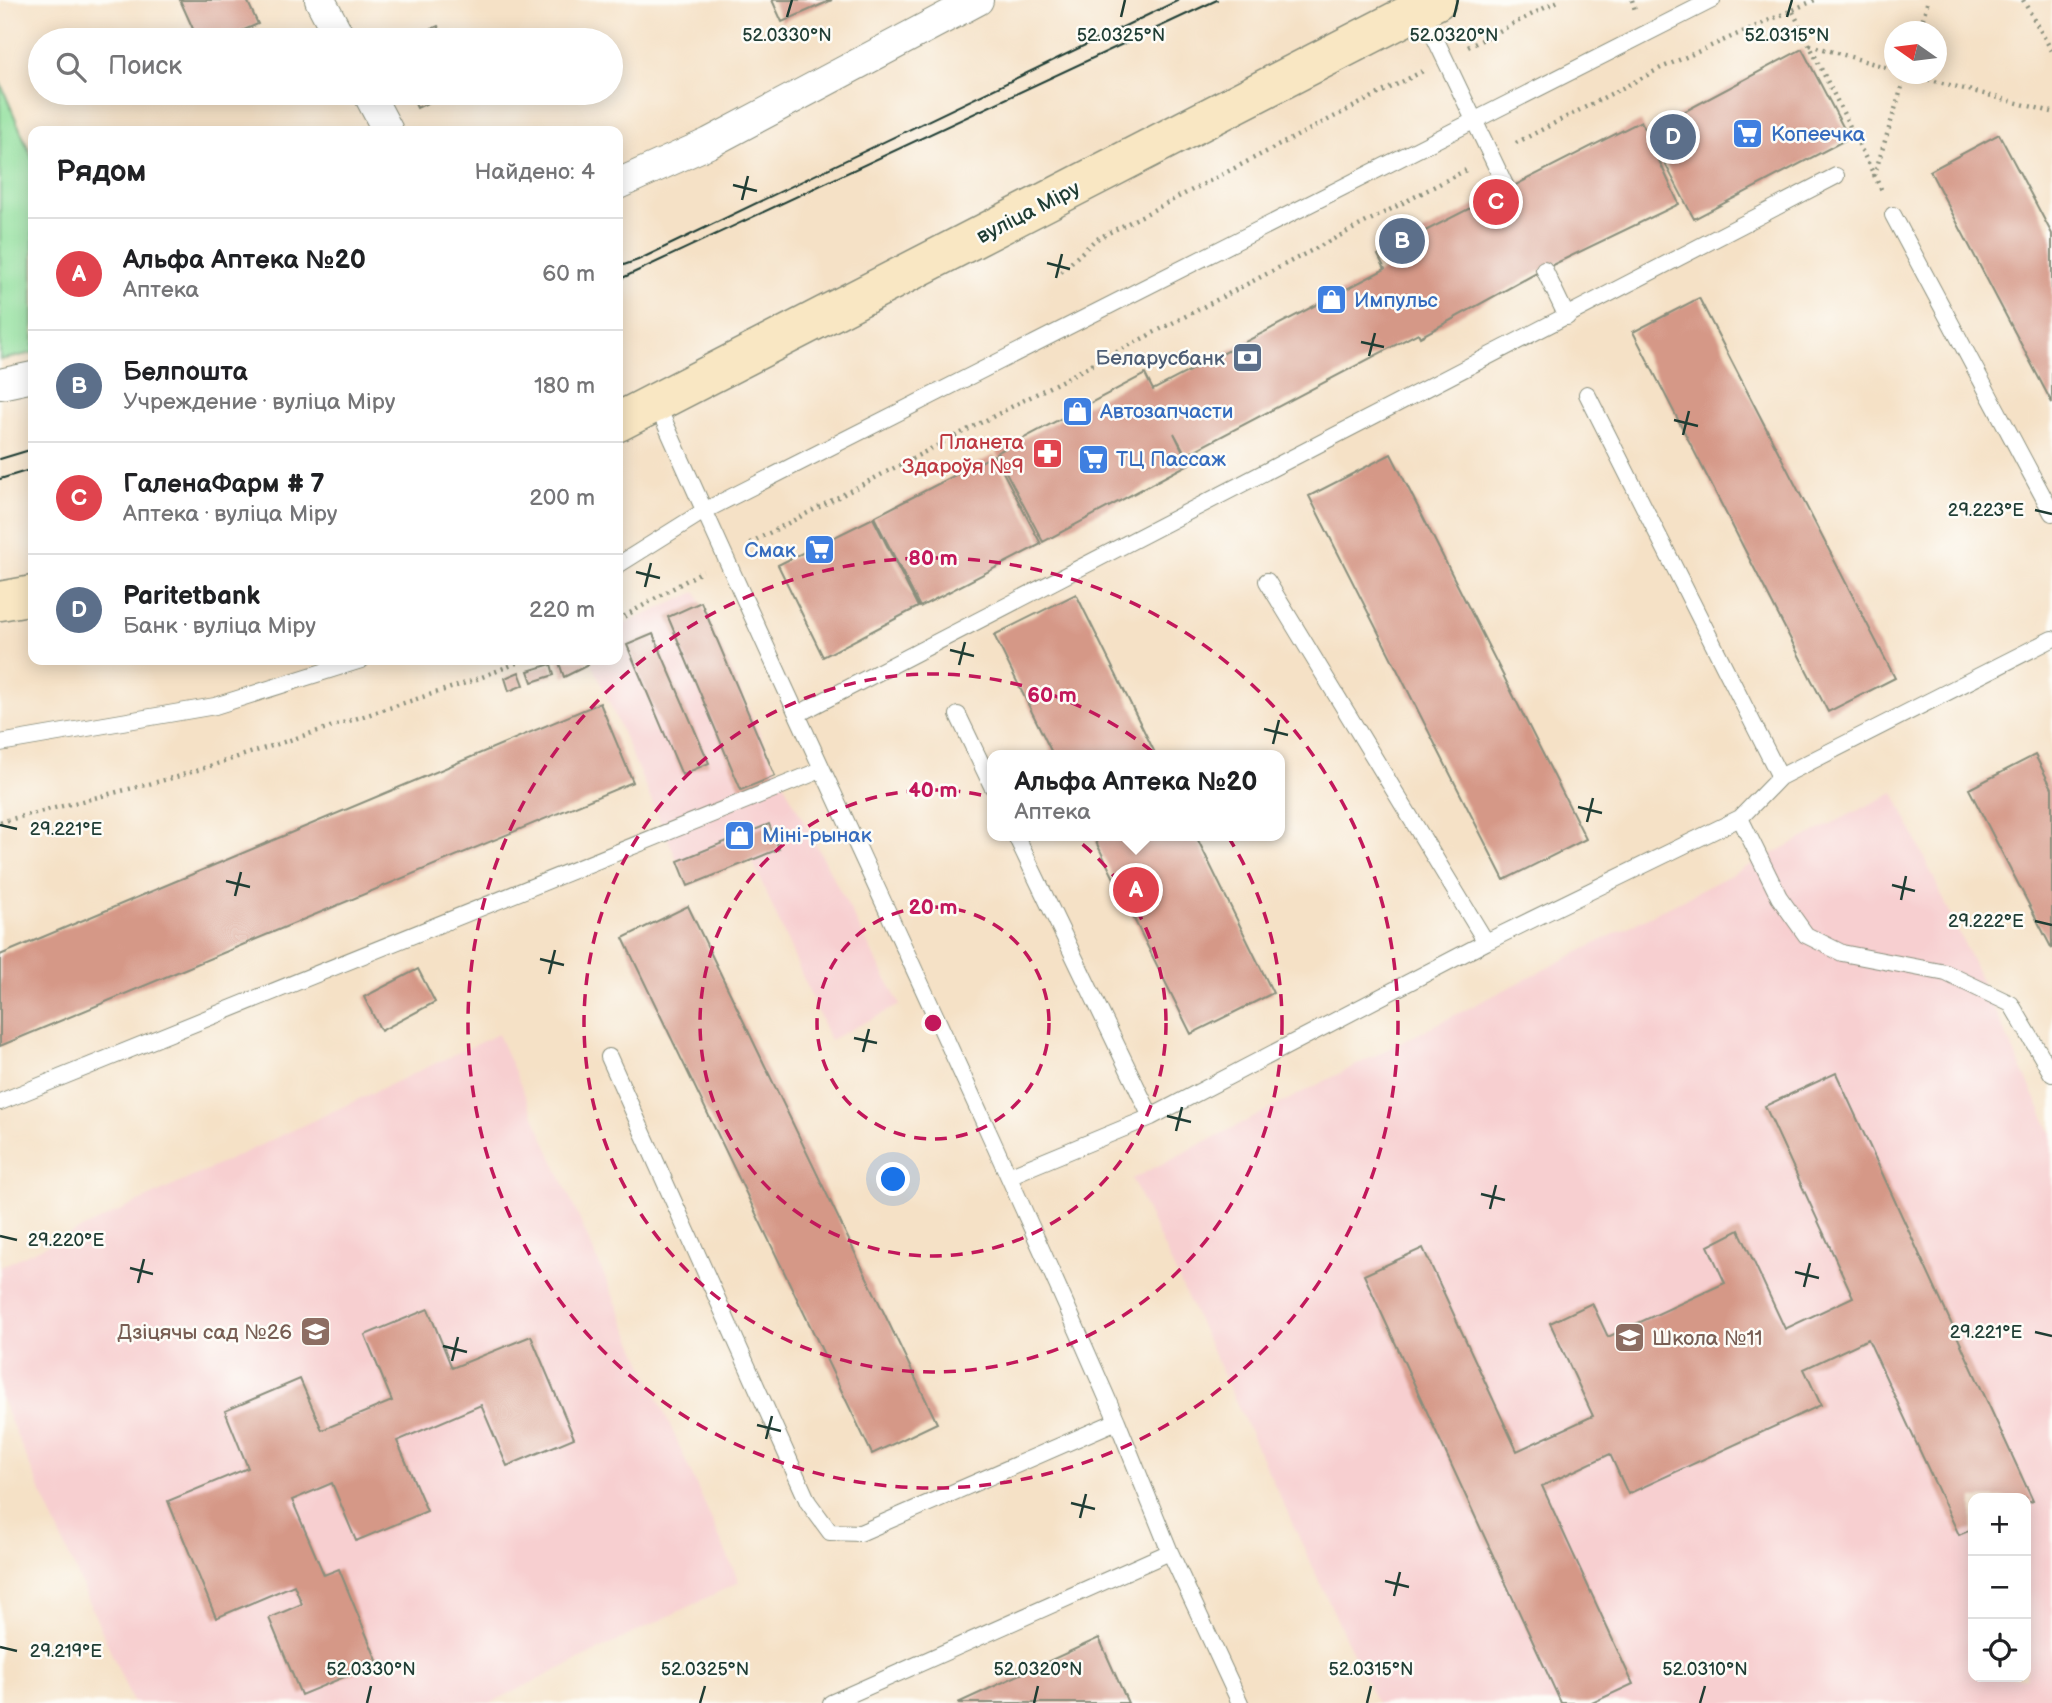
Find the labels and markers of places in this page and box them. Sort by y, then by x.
pin: D [1650,111,1696,163]
supermarket icon: Копеечка [1731,117,1765,151]
place label: Копеечка [1771,122,1866,147]
pin: C [1473,176,1519,228]
pin: B [1379,215,1425,267]
shop icon: Импульс [1314,283,1348,317]
place label: Импульс [1354,288,1438,313]
bank icon: Беларусбанк [1231,341,1265,375]
place label: Беларусбанк [1096,346,1225,371]
shop icon: Автозапчасти [1060,394,1094,428]
place label: Автозапчасти [1099,399,1234,424]
place label: Планета Здароўя №9 [902,430,1025,479]
pharmacy icon: Планета Здароўя №9 [1030,437,1064,471]
supermarket icon: ТЦ Пассаж [1076,442,1110,476]
place label: ТЦ Пассаж [1116,447,1226,472]
supermarket icon: Смак [802,533,836,567]
place label: Смак [744,538,796,563]
shop icon: Міні-рынак [722,818,756,852]
place label: Міні-рынак [762,823,872,848]
pin: A [1113,864,1159,916]
centre of rings [921,1011,945,1035]
school or university icon: Дзіцячы сад №26 [298,1315,332,1349]
place label: Дзіцячы сад №26 [117,1320,292,1345]
school or university icon: Школа №11 [1612,1321,1646,1355]
place label: Школа №11 [1652,1326,1763,1351]

